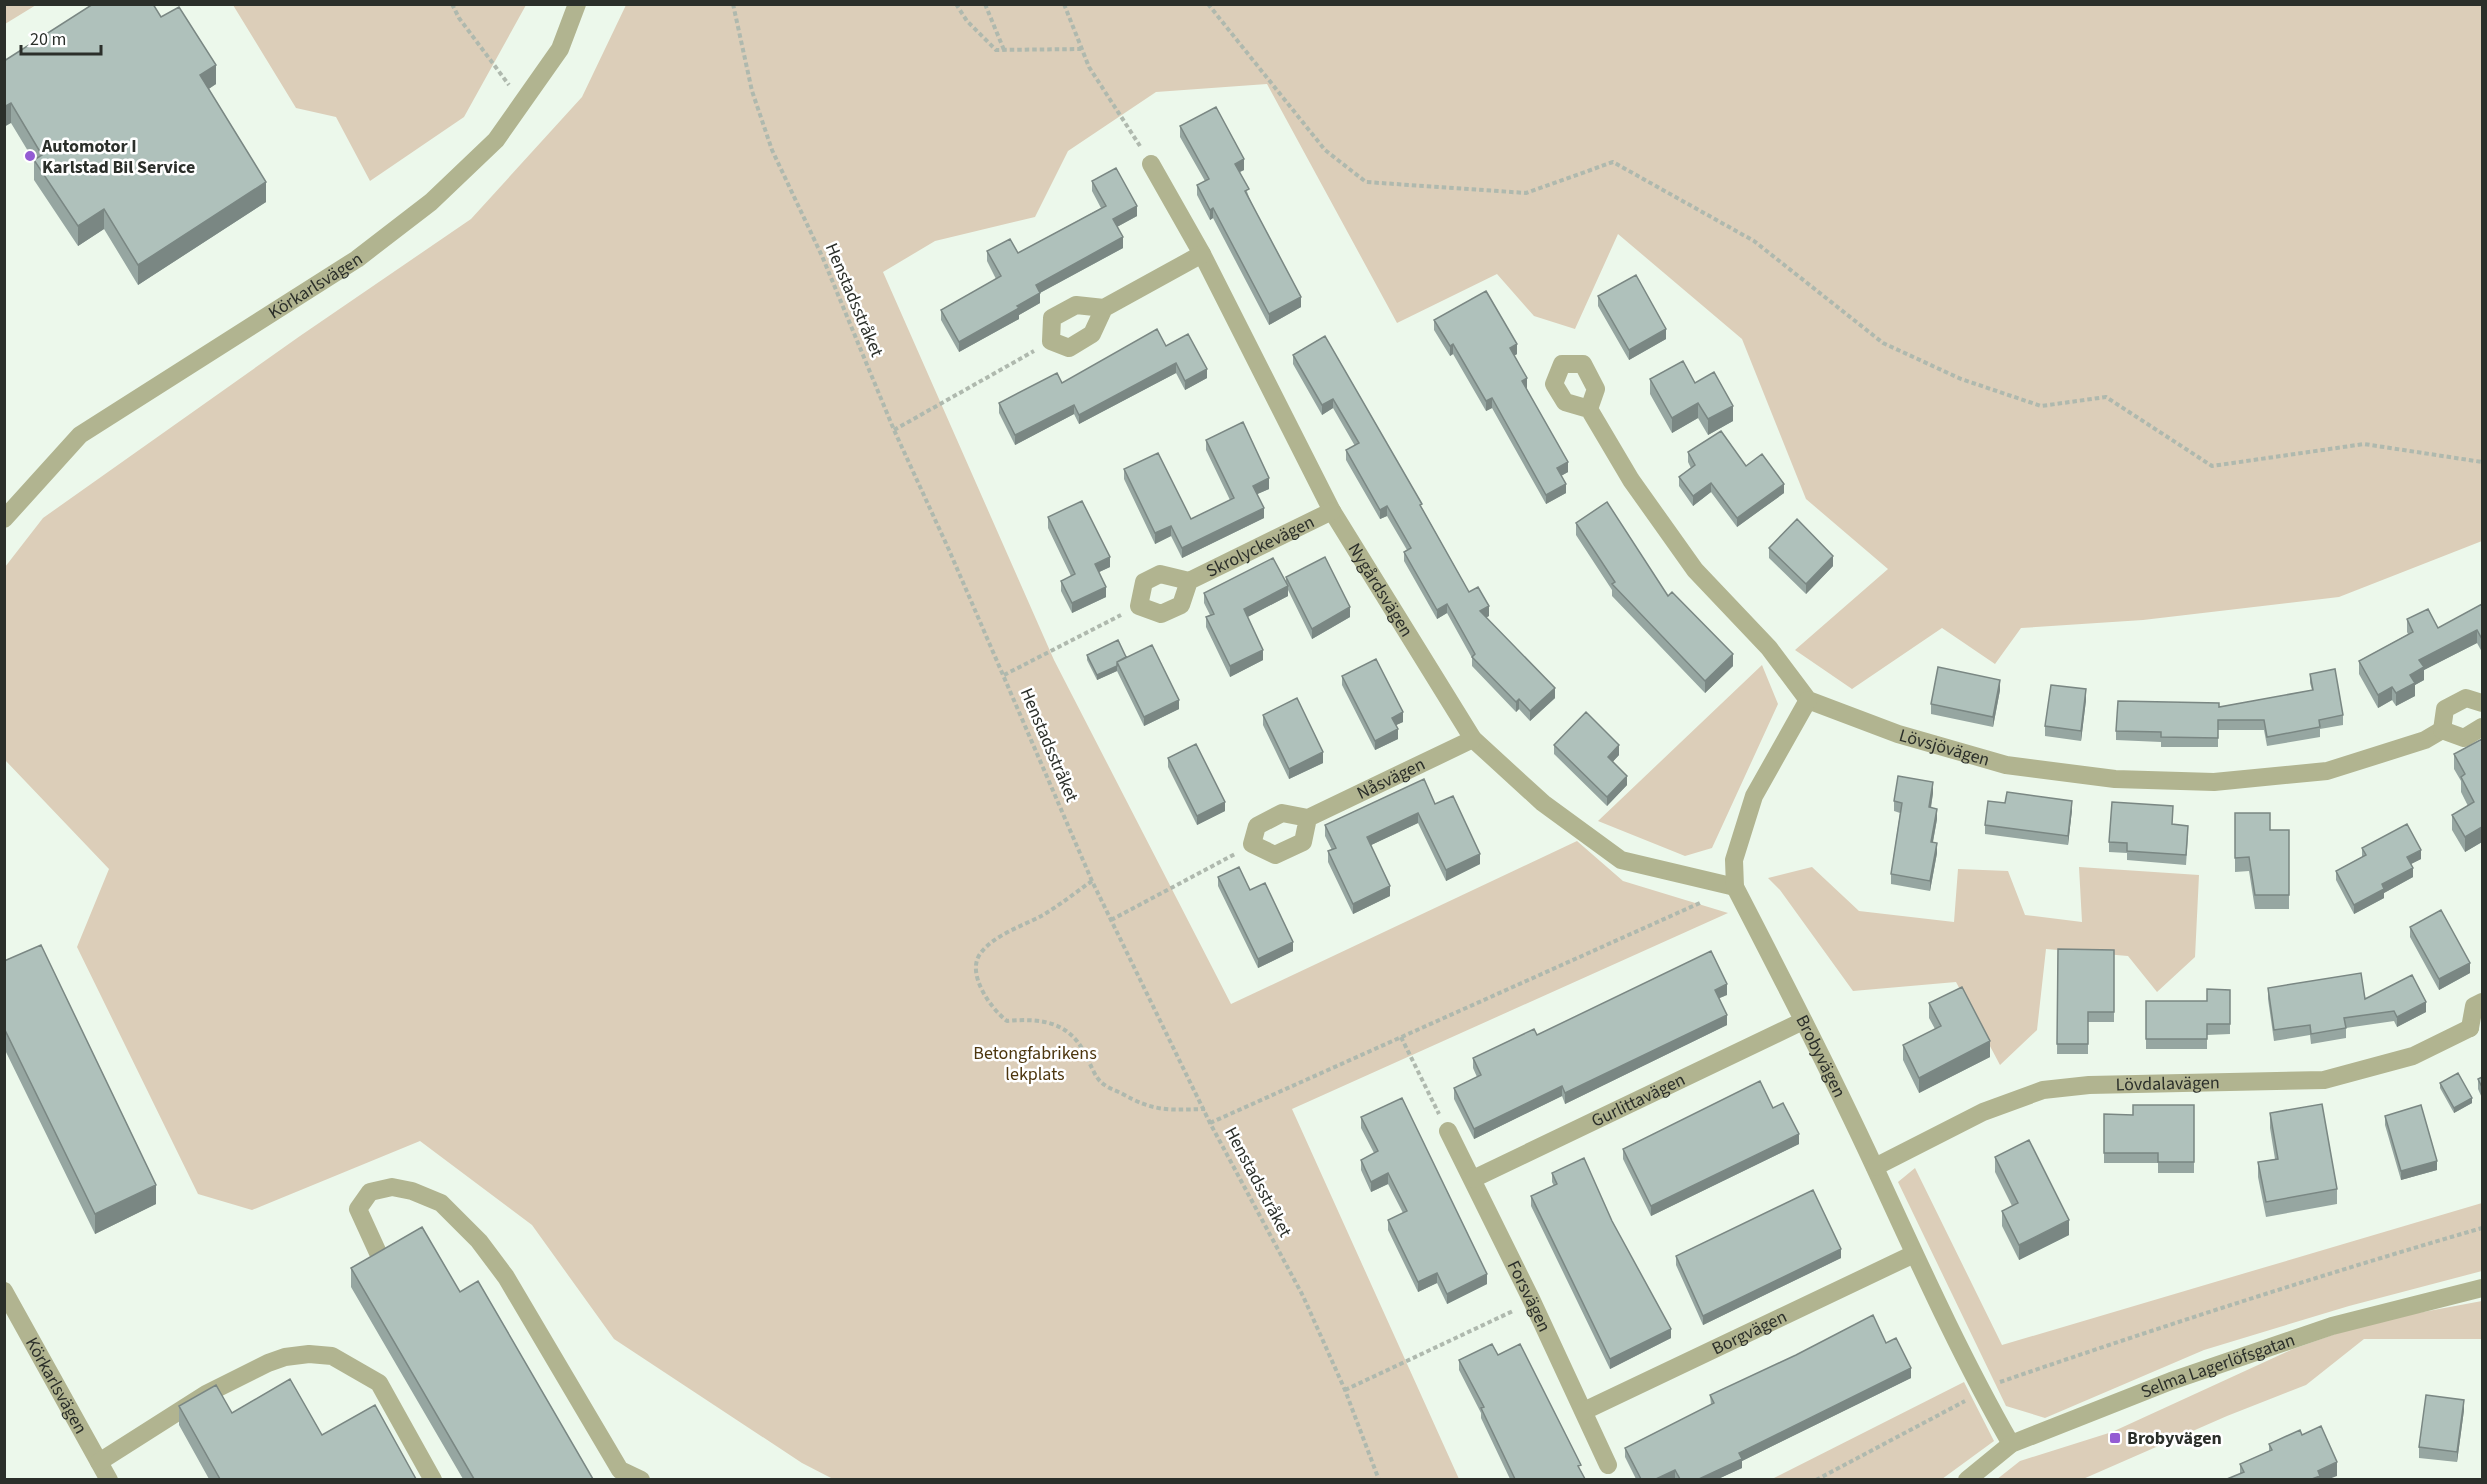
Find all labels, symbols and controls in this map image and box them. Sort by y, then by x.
scale bar [21,18,100,56]
text: 20 m [30,27,66,52]
place label: Automotor I Karlstad Bil Service [41,134,195,180]
marker: Automotor I Karlstad Bil Service [23,149,37,163]
street label: Henstadsstråket [819,239,889,361]
street label: Körkarlsvägen [263,246,367,325]
street label: Skrolyckevägen [1202,509,1319,583]
street label: Nygårdsvägen [1342,538,1419,641]
street label: Henstadsstråket [1014,684,1084,806]
street label: Lövsjövägen [1896,722,1993,772]
street label: Nåsvägen [1352,751,1429,805]
street label: Brobyvägen [1790,1010,1852,1102]
park label: Betongfabrikens lekplats [973,1041,1097,1087]
street label: Gurlittavägen [1587,1067,1689,1133]
street label: Lövdalavägen [2115,1070,2220,1097]
street label: Henstadsstråket [1218,1122,1298,1242]
street label: Forsvägen [1501,1256,1557,1336]
street label: Borgvägen [1708,1304,1791,1361]
street label: Selma Lagerlöfsgatan [2137,1327,2298,1404]
street label: Körkarlsvägen [19,1332,93,1438]
place label: Brobyvägen [2127,1426,2222,1451]
marker: Brobyvägen [2108,1431,2122,1445]

